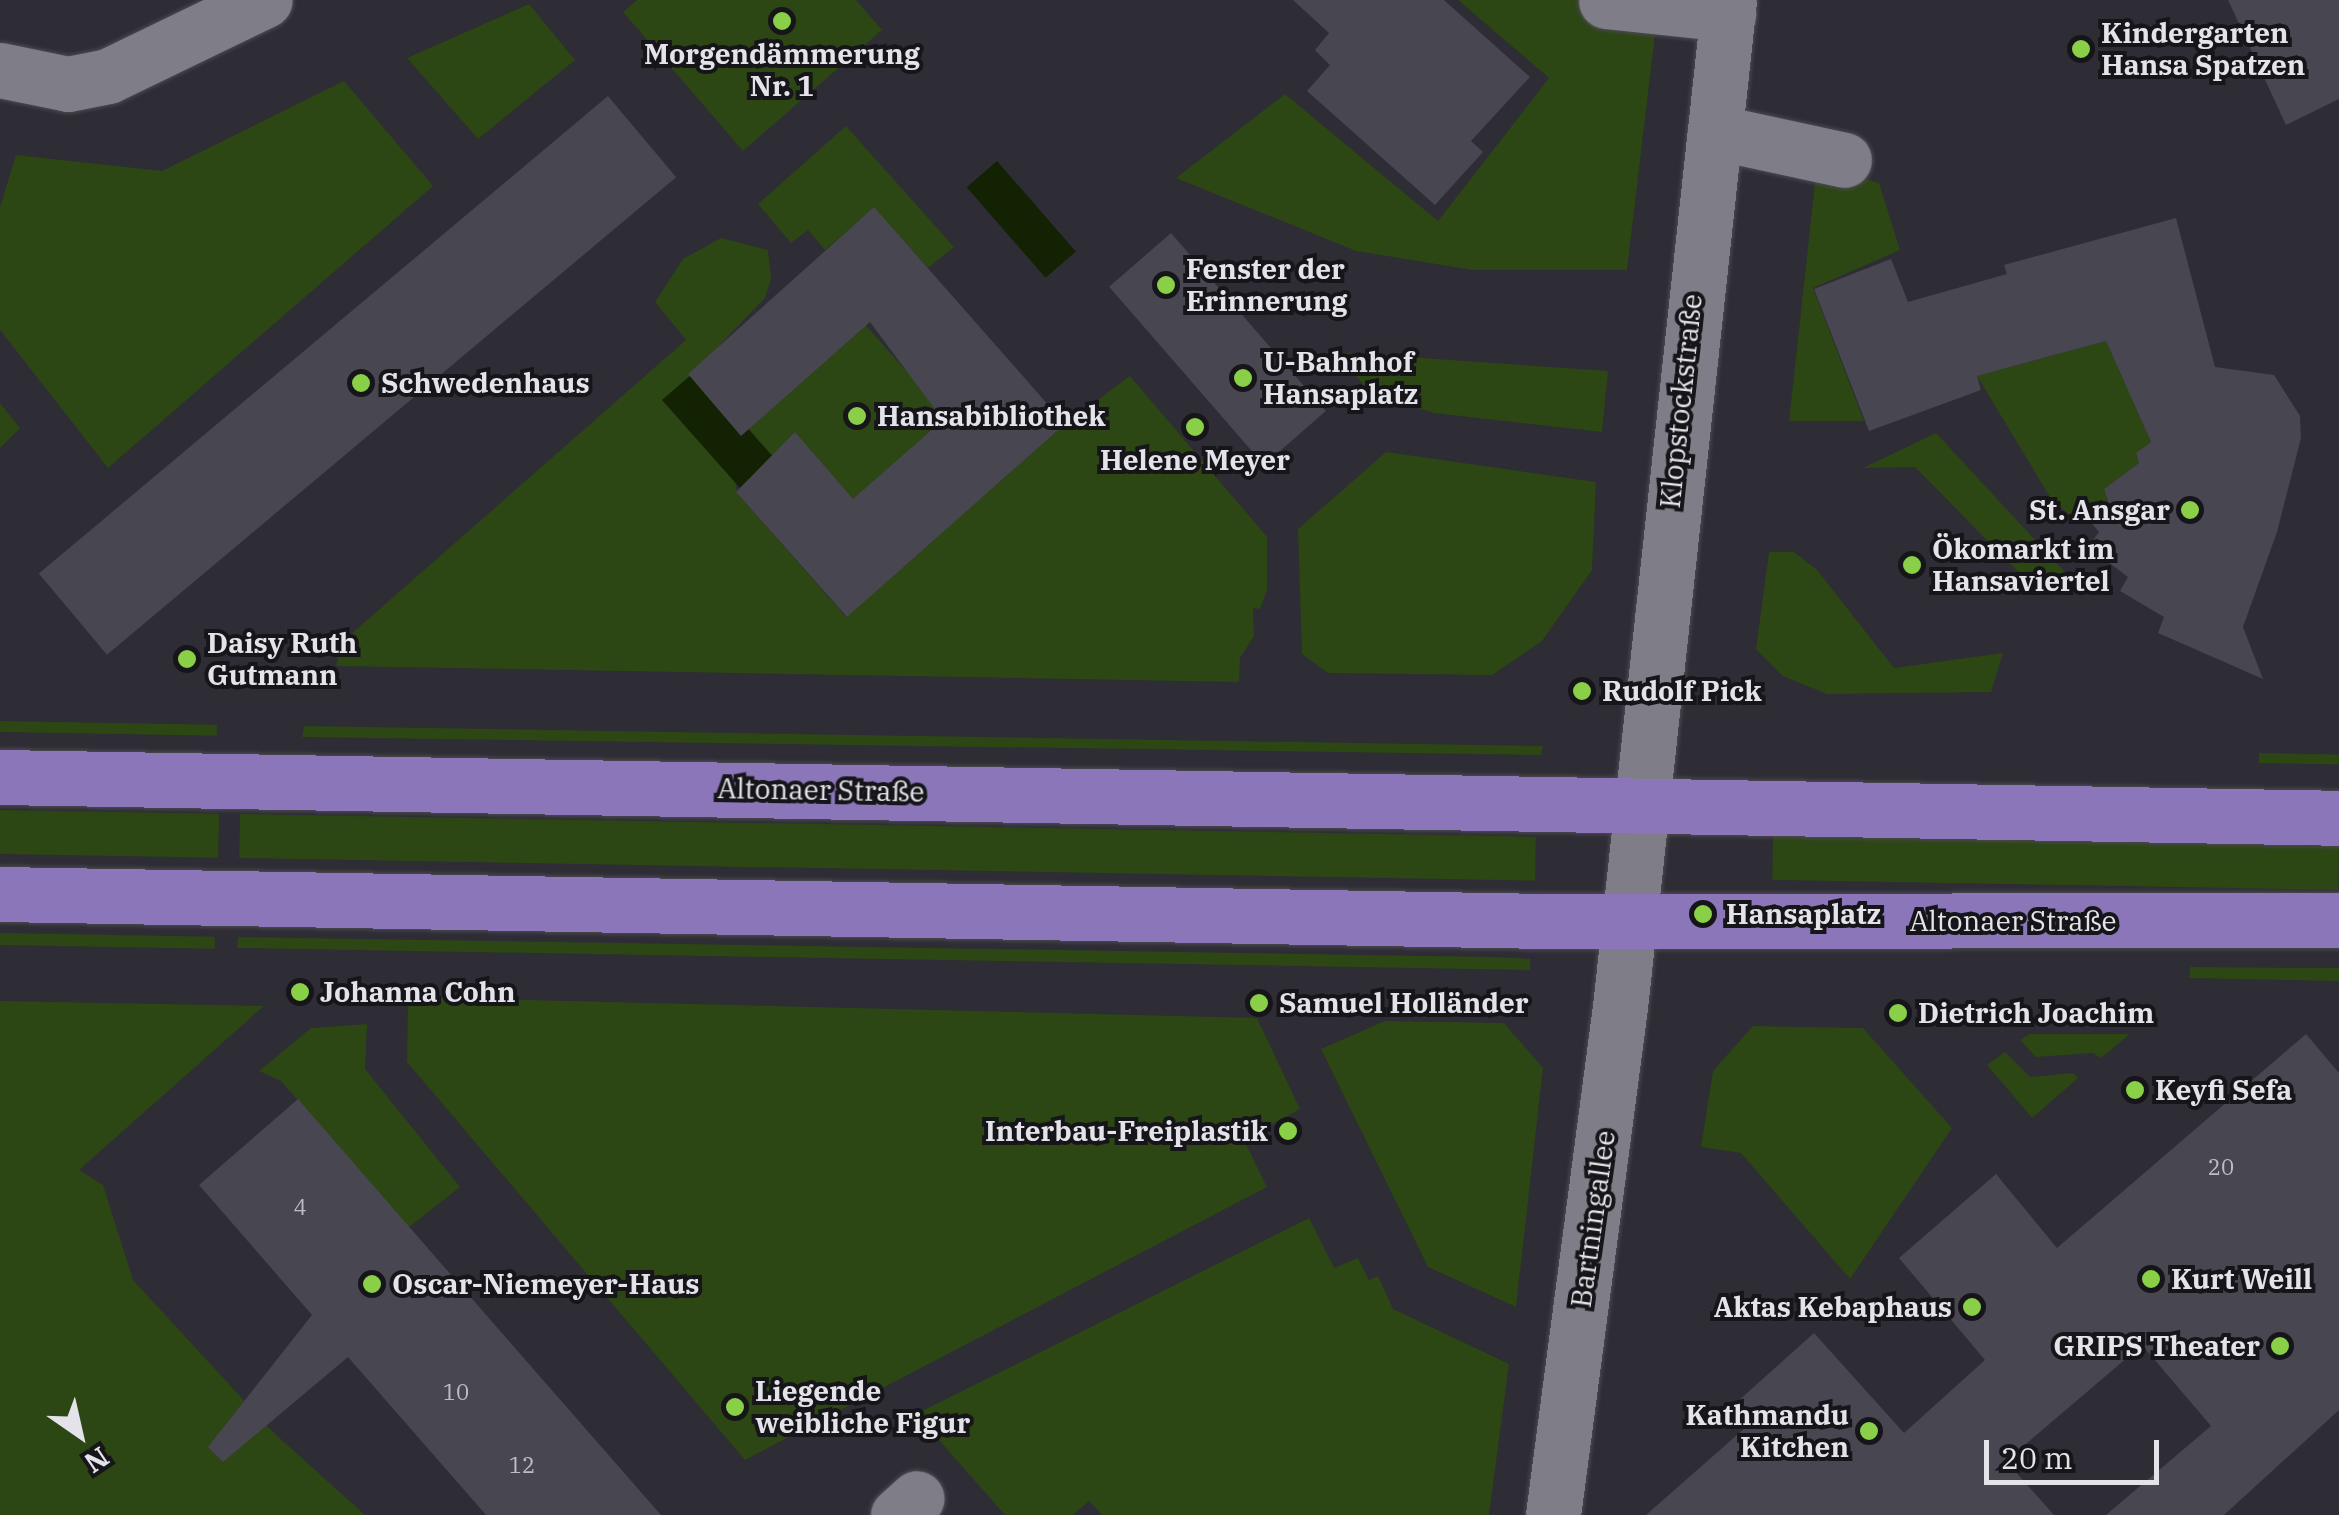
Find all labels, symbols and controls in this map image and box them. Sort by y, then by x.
marker: Morgendämmerung Nr. 1 [771,10,793,32]
place label: Kindergarten Hansa Spatzen [2101,16,2305,82]
place label: Morgendämmerung Nr. 1 [644,37,920,103]
marker: Kindergarten Hansa Spatzen [2070,38,2092,60]
place label: Fenster der Erinnerung [1186,252,1348,318]
marker: Fenster der Erinnerung [1155,274,1177,296]
street label: Klopstockstraße [1653,292,1709,510]
place label: U-Bahnhof Hansaplatz [1263,345,1418,411]
place label: Schwedenhaus [381,366,590,400]
marker: U-Bahnhof Hansaplatz [1232,367,1254,389]
marker: Schwedenhaus [350,372,372,394]
place label: Hansabibliothek [877,399,1106,433]
marker: Hansabibliothek [846,405,868,427]
marker: Helene Meyer [1184,416,1206,438]
place label: Helene Meyer [1100,443,1290,477]
place label: St. Ansgar [2029,493,2170,527]
marker: St. Ansgar [2179,499,2201,521]
place label: Ökomarkt im Hansaviertel [1932,532,2114,598]
marker: Ökomarkt im Hansaviertel [1901,554,1923,576]
place label: Daisy Ruth Gutmann [207,626,357,692]
marker: Daisy Ruth Gutmann [176,648,198,670]
place label: Rudolf Pick [1602,674,1762,708]
marker: Rudolf Pick [1571,680,1593,702]
street label: Altonaer Straße [717,771,925,809]
place label: Hansaplatz [1726,897,1881,931]
marker: Hansaplatz [1690,901,1716,927]
street label: Altonaer Straße [1909,904,2117,938]
place label: Johanna Cohn [320,975,516,1009]
marker: Johanna Cohn [289,981,311,1003]
place label: Samuel Holländer [1279,986,1529,1020]
marker: Samuel Holländer [1248,992,1270,1014]
place label: Dietrich Joachim [1918,996,2154,1030]
marker: Dietrich Joachim [1887,1002,1909,1024]
place label: Keyfi Sefa [2155,1073,2292,1107]
marker: Keyfi Sefa [2124,1079,2146,1101]
place label: Interbau-Freiplastik [985,1114,1268,1148]
marker: Interbau-Freiplastik [1277,1120,1299,1142]
street label: Bartningallee [1564,1128,1622,1310]
house number: 20 [2208,1154,2234,1180]
house number: 4 [293,1194,307,1220]
place label: Kurt Weill [2171,1262,2312,1296]
place label: Oscar-Niemeyer-Haus [392,1267,699,1301]
marker: Kurt Weill [2140,1268,2162,1290]
marker: Oscar-Niemeyer-Haus [361,1273,383,1295]
place label: Aktas Kebaphaus [1714,1290,1952,1324]
marker: Aktas Kebaphaus [1961,1296,1983,1318]
place label: GRIPS Theater [2053,1329,2260,1363]
marker: GRIPS Theater [2269,1335,2291,1357]
place label: Liegende weibliche Figur [755,1374,970,1440]
house number: 10 [443,1379,469,1405]
north arrow [30,1385,130,1485]
marker: Liegende weibliche Figur [724,1396,746,1418]
place label: Kathmandu Kitchen [1685,1398,1849,1464]
marker: Kathmandu Kitchen [1858,1420,1880,1442]
scale bar [1989,1420,2164,1482]
text: 20 m [2001,1438,2073,1477]
text: N [78,1439,117,1482]
house number: 12 [509,1452,535,1478]

